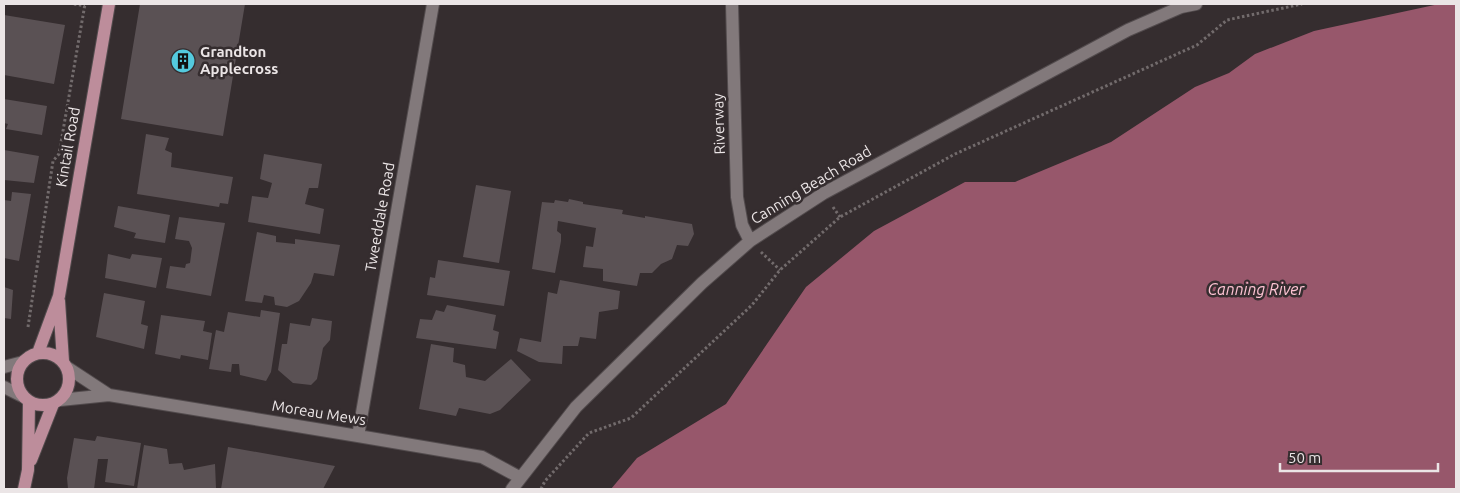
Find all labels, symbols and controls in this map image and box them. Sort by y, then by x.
place label: Grandton Applecross [200,43,278,77]
building icon: Grandton Applecross [170,48,196,74]
street label: Riverway [709,93,728,155]
street label: Kintail Road [52,106,83,188]
street label: Canning Beach Road [747,142,874,227]
street label: Tweeddale Road [362,161,398,273]
water label: Canning River [1208,280,1305,298]
street label: Moreau Mews [271,397,367,428]
scale bar [1280,440,1438,472]
text: 50 m [1288,449,1321,466]

